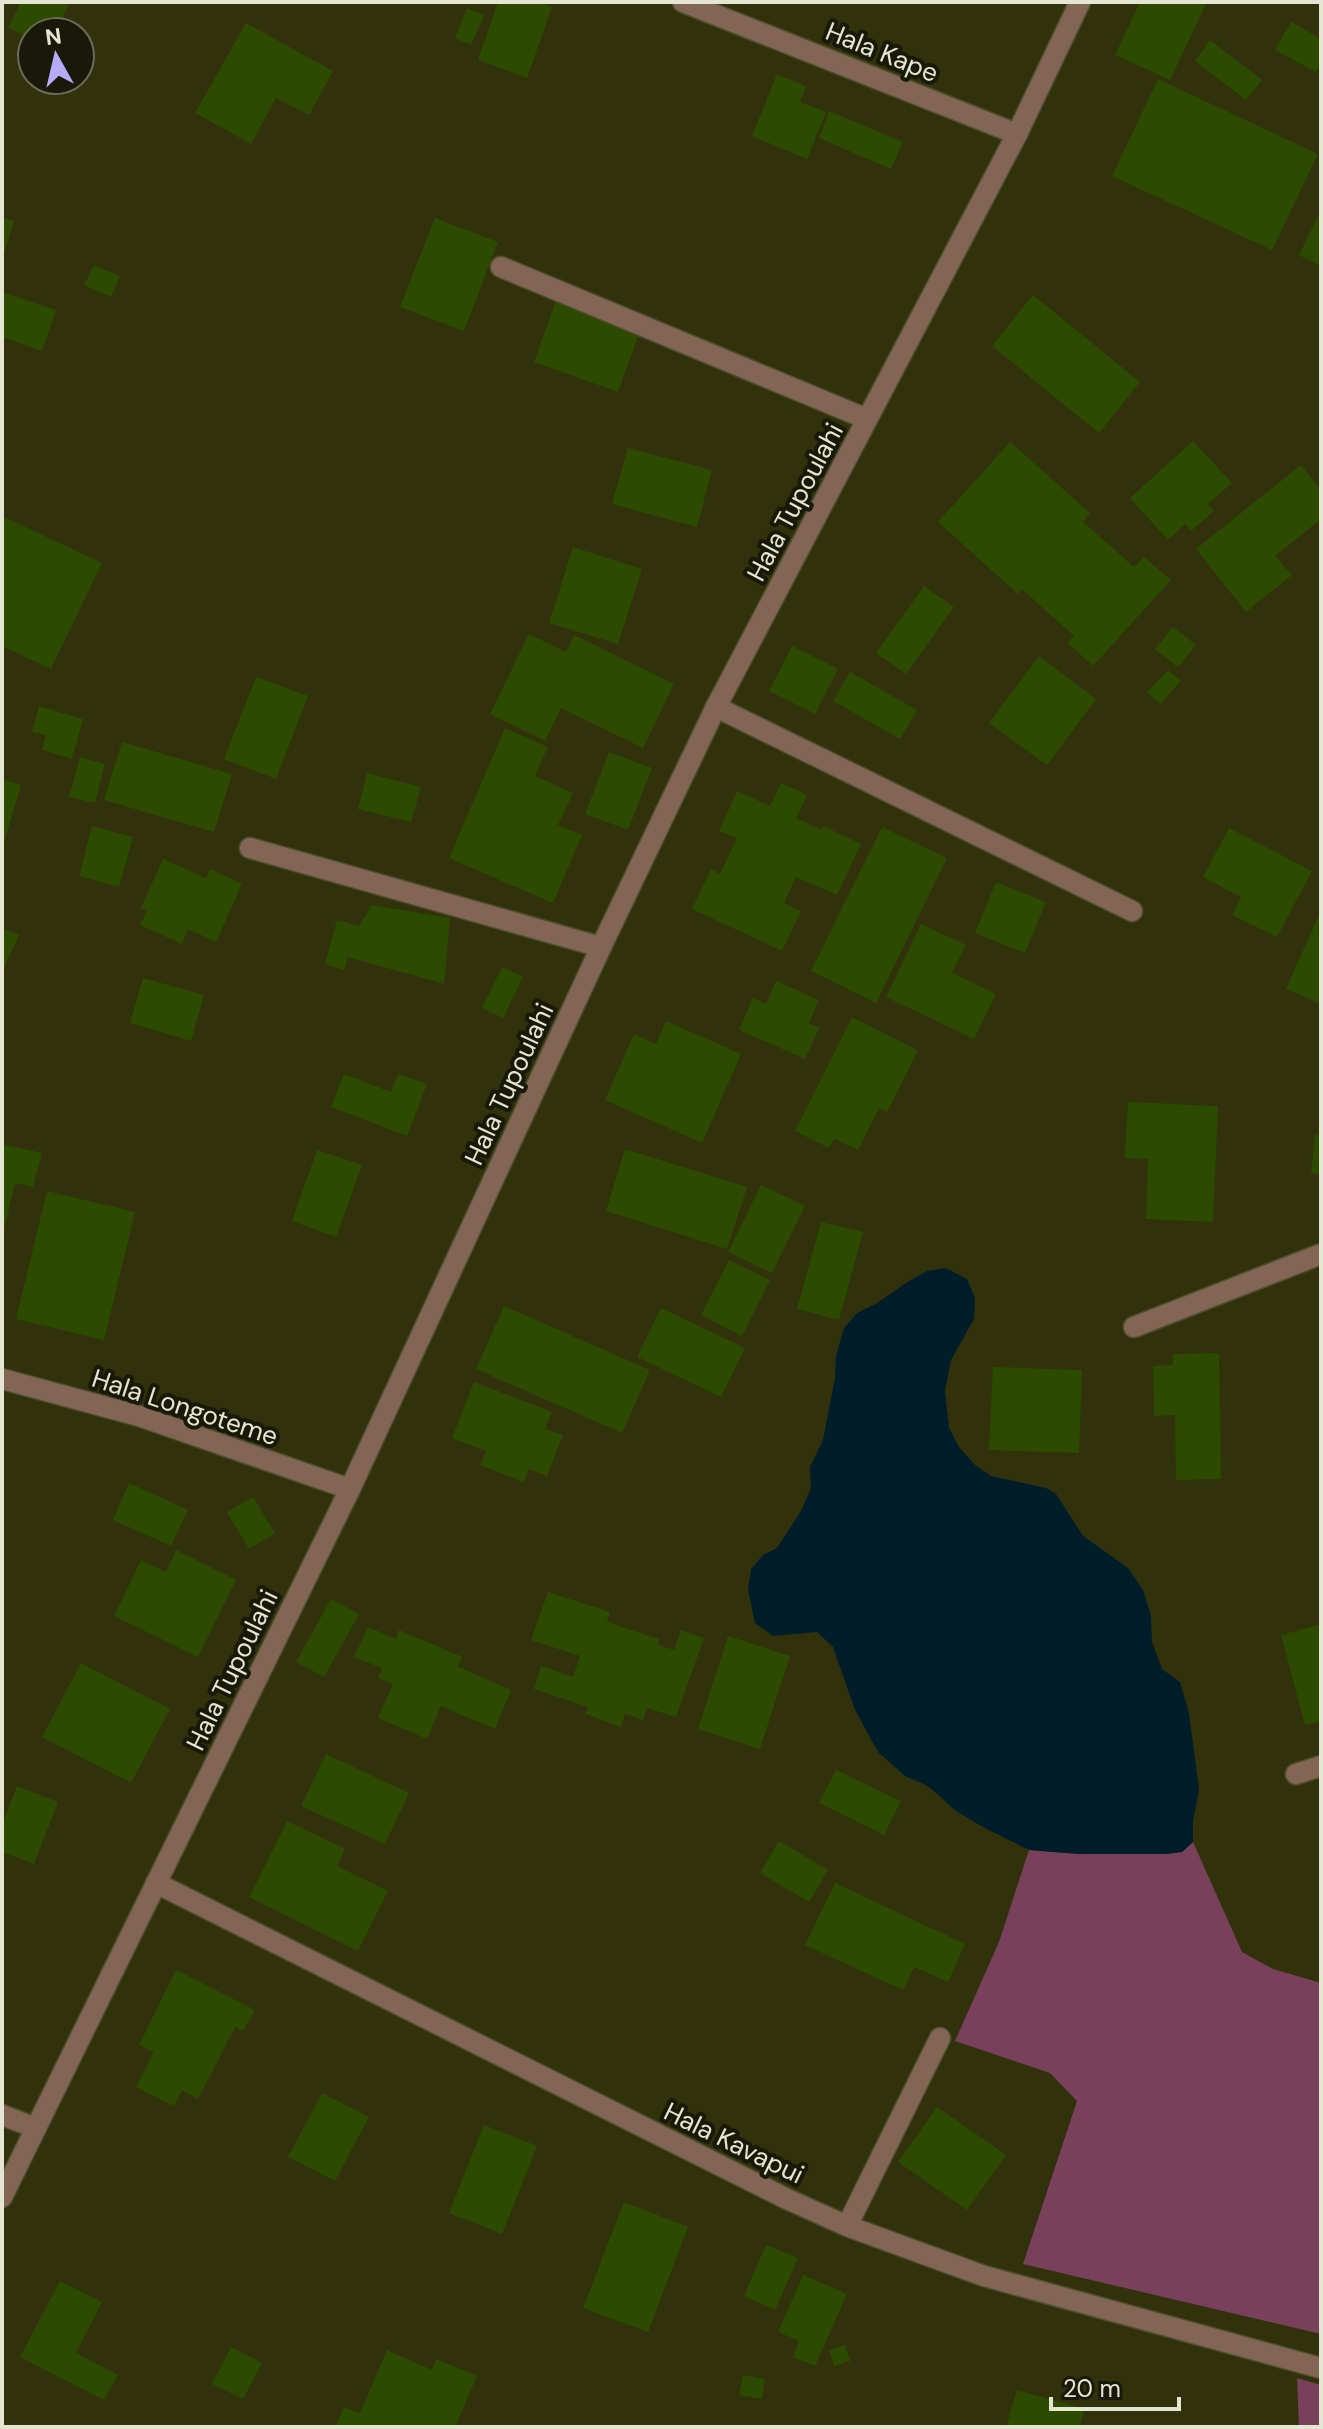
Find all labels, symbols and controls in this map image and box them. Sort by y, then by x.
street label: Hala Kape [821,14,943,90]
north arrow [16,16,96,96]
text: N [43,21,63,52]
street label: Hala Tupoulahi [739,417,851,587]
street label: Hala Tupoulahi [457,998,561,1170]
street label: Hala Longoteme [88,1361,282,1453]
street label: Hala Tupoulahi [178,1584,286,1756]
street label: Hala Kavapui [658,2094,810,2192]
scale bar [1051,2361,1179,2411]
text: 20 m [1063,2373,1121,2404]

